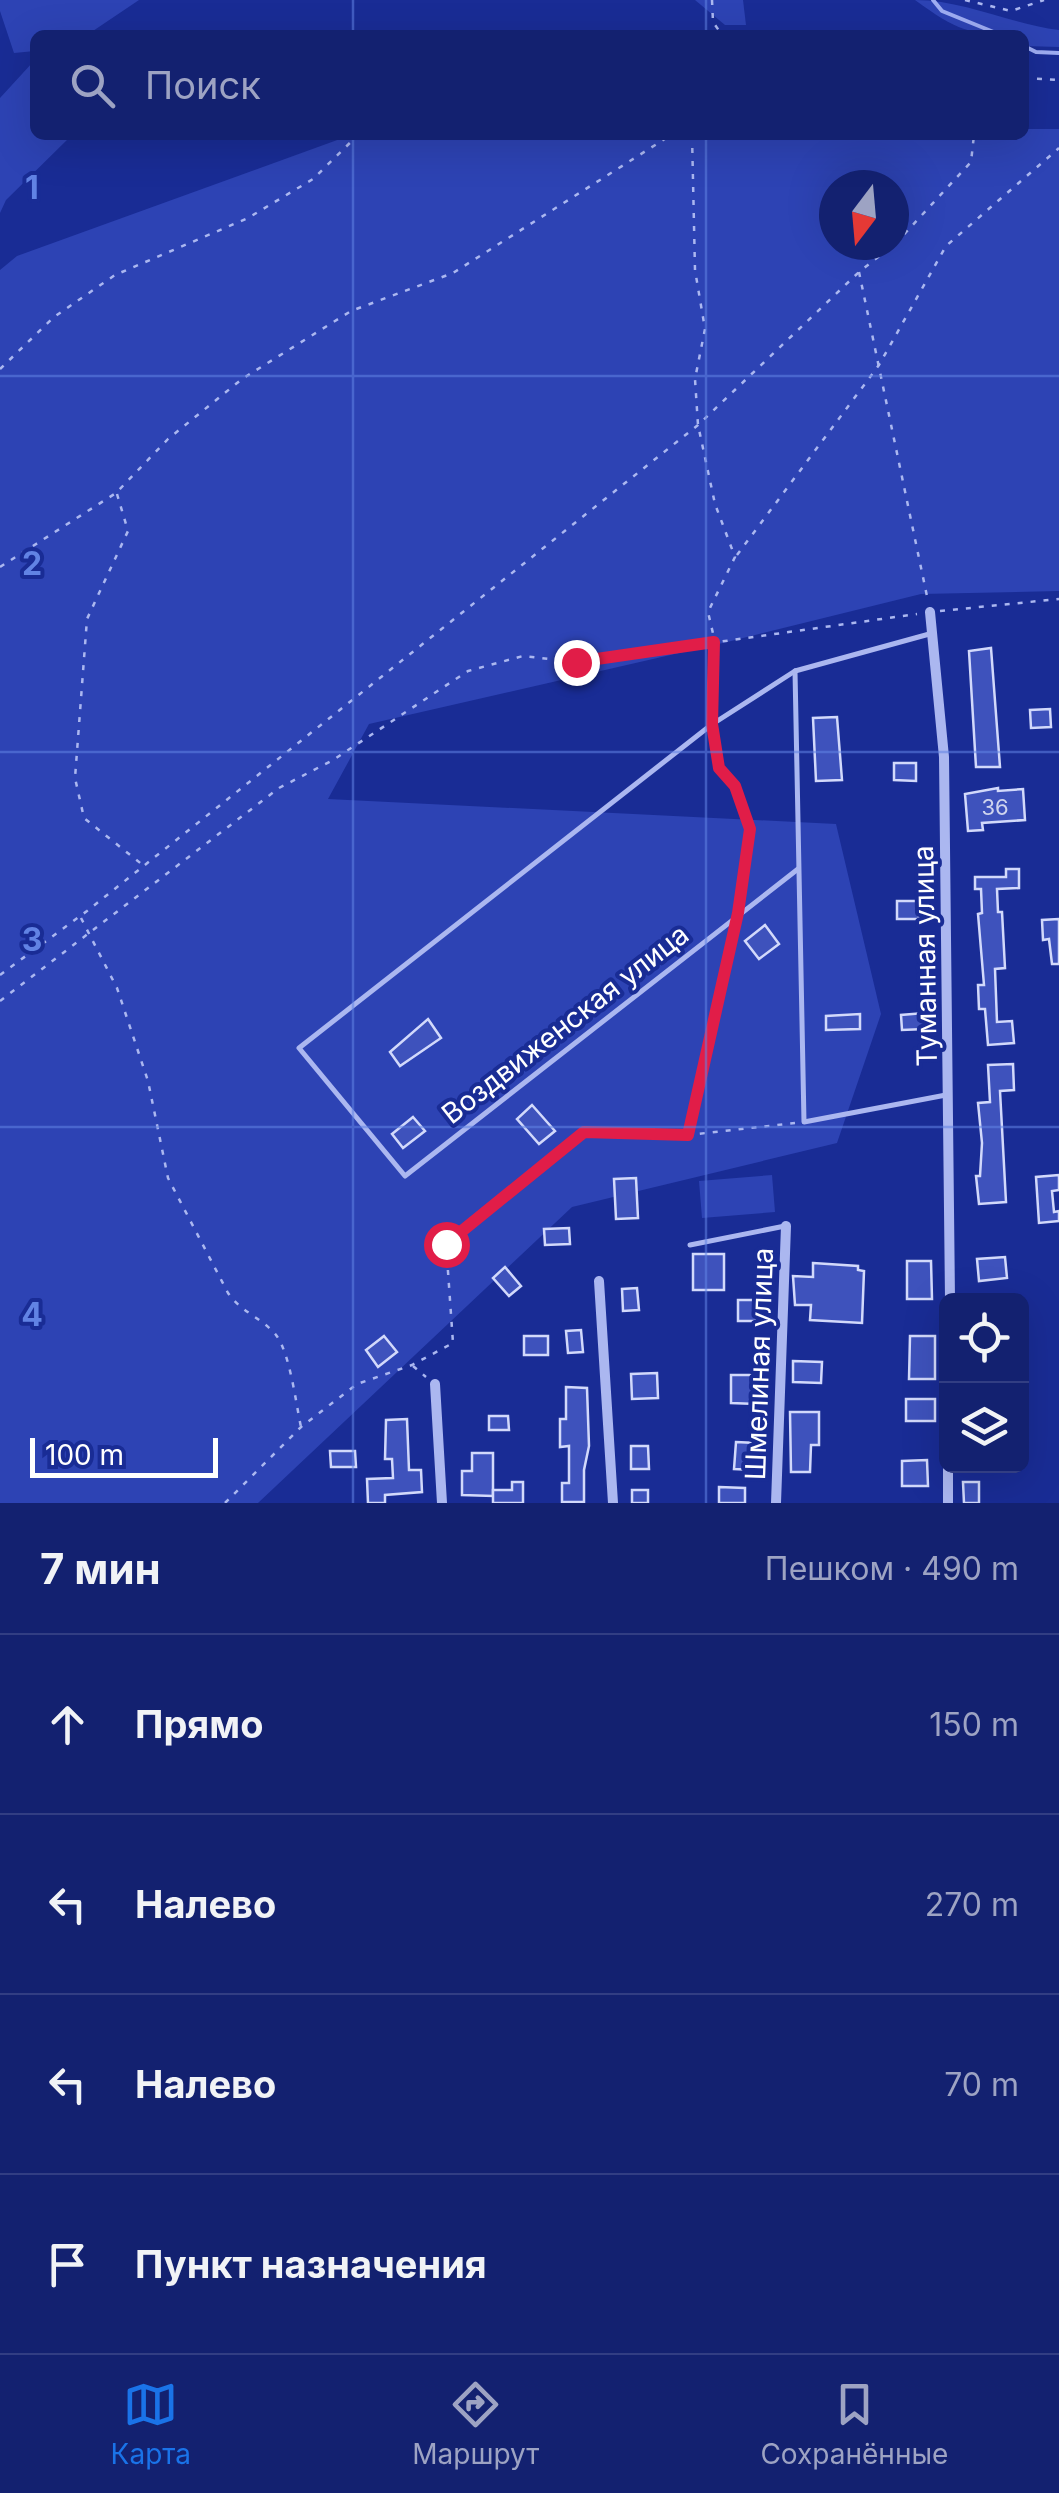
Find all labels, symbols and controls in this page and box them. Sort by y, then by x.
search box [30,30,1029,140]
icon: search [65,58,120,113]
text: Поиск [145,62,261,108]
text: 1 [25,168,39,207]
north arrow [819,170,909,260]
text: 2 [22,544,42,583]
route end [554,640,600,686]
house number: 36 [981,794,1009,820]
street label: Туманная улица [906,845,944,1067]
street label: Воздвиженская улица [435,917,695,1131]
text: 3 [22,920,42,959]
route start [424,1222,470,1268]
street label: Шмелиная улица [738,1247,780,1481]
map controls [939,1293,1029,1473]
button: locate [939,1293,1029,1383]
text: 4 [21,1295,43,1334]
button: layers [939,1383,1029,1473]
scale bar [30,1433,218,1478]
text: 100 m [45,1438,124,1472]
text: 7 мин [40,1543,161,1594]
text: Пешком · 490 m [765,1549,1019,1588]
icon: ahead [40,1697,95,1752]
text: Прямо [135,1701,263,1747]
text: 150 m [929,1705,1019,1744]
icon: left [40,1877,95,1932]
text: Налево [135,1881,276,1927]
text: 270 m [925,1885,1019,1924]
icon: left [40,2057,95,2112]
text: Налево [135,2061,276,2107]
text: 70 m [944,2065,1019,2104]
icon: arrive [40,2237,95,2292]
text: Пункт назначения [135,2241,487,2287]
tab: Карта [111,2377,191,2471]
tab: Маршрут [412,2377,539,2471]
tab: Сохранённые [760,2377,948,2471]

